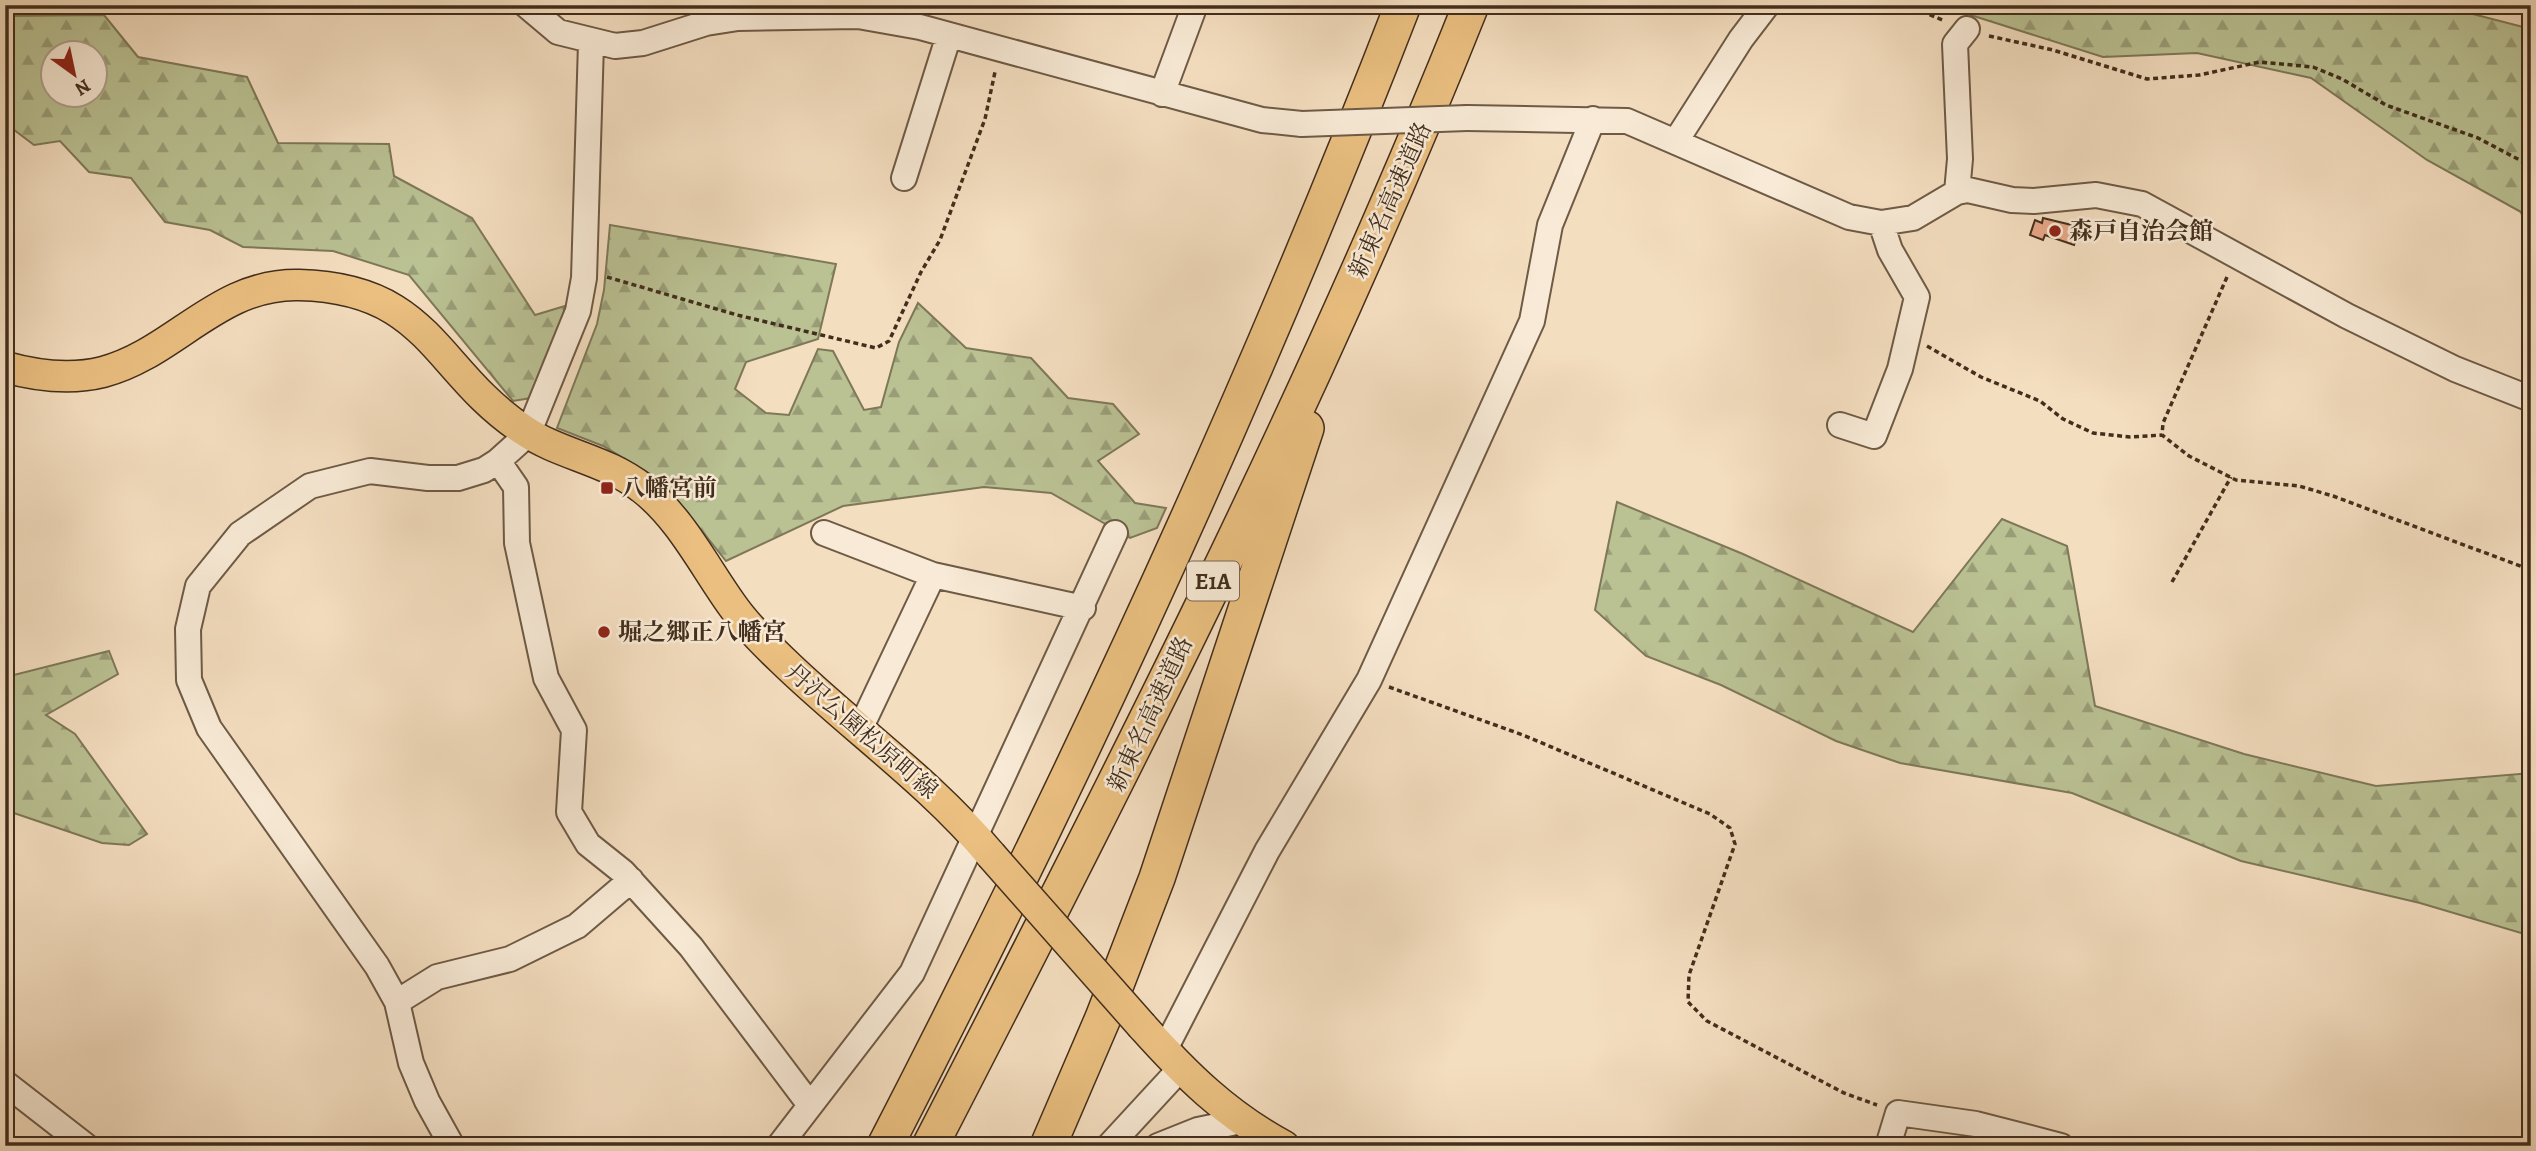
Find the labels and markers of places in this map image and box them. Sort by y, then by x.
place label: 森戸自治会館 [2069,215,2213,247]
marker: 森戸自治会館 [2047,223,2063,239]
place label: 八幡宮前 [621,472,717,504]
marker: 八幡宮前 [599,480,615,496]
place label: 堀之郷正八幡宮 [618,616,786,648]
marker: 堀之郷正八幡宮 [596,624,612,640]

